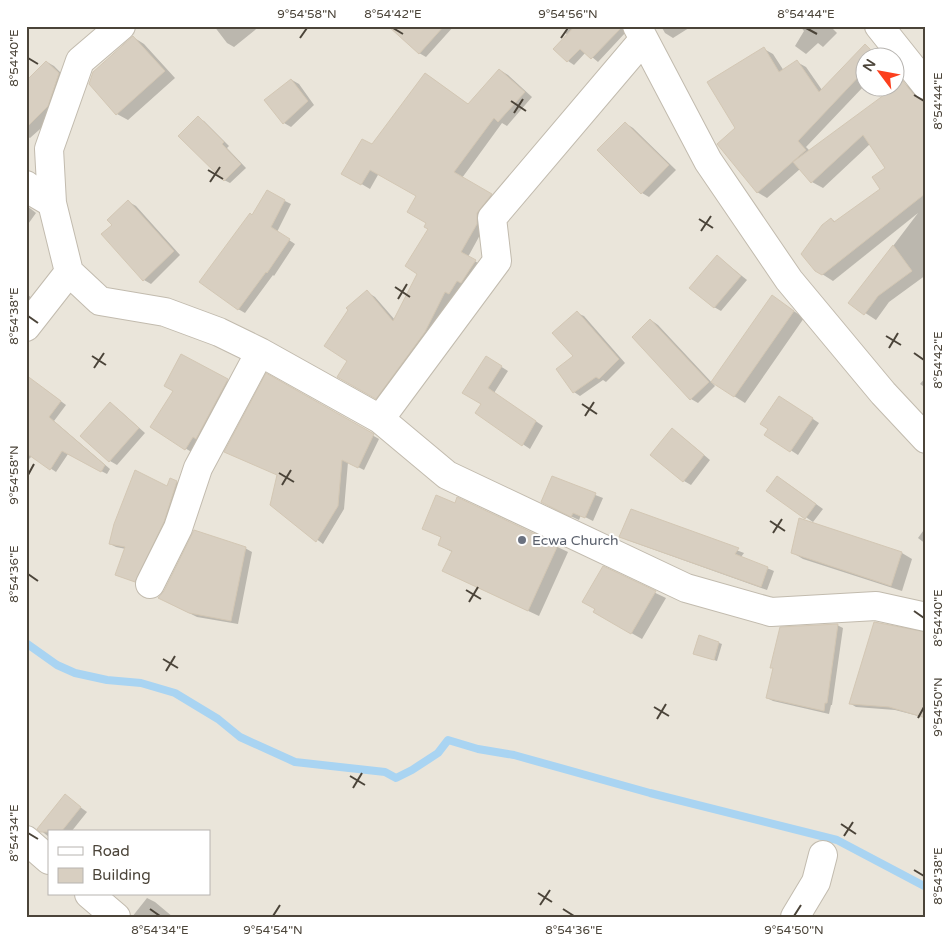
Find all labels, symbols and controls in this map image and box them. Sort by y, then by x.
text: 9°54'58"N [277,7,337,21]
text: 8°54'42"E [364,7,422,21]
text: 9°54'56"N [538,7,598,21]
text: 8°54'44"E [777,7,835,21]
text: 8°54'40"E [7,29,21,87]
north arrow [854,48,904,98]
text: N [859,56,880,75]
text: 8°54'44"E [931,72,945,130]
text: 8°54'38"E [7,287,21,345]
text: 8°54'42"E [931,331,945,389]
text: 9°54'58"N [7,445,21,505]
place label: Ecwa Church [532,532,619,549]
marker: Ecwa Church [516,534,528,546]
text: 8°54'36"E [7,545,21,603]
text: 8°54'40"E [931,589,945,647]
text: 9°54'50"N [931,677,945,737]
text: 8°54'34"E [7,804,21,862]
legend [48,830,210,896]
text: Road [92,842,130,860]
text: 8°54'38"E [931,847,945,905]
text: Building [92,866,151,884]
text: 8°54'34"E [131,923,189,937]
text: 9°54'54"N [243,923,303,937]
text: 8°54'36"E [545,923,603,937]
text: 9°54'50"N [764,923,824,937]

